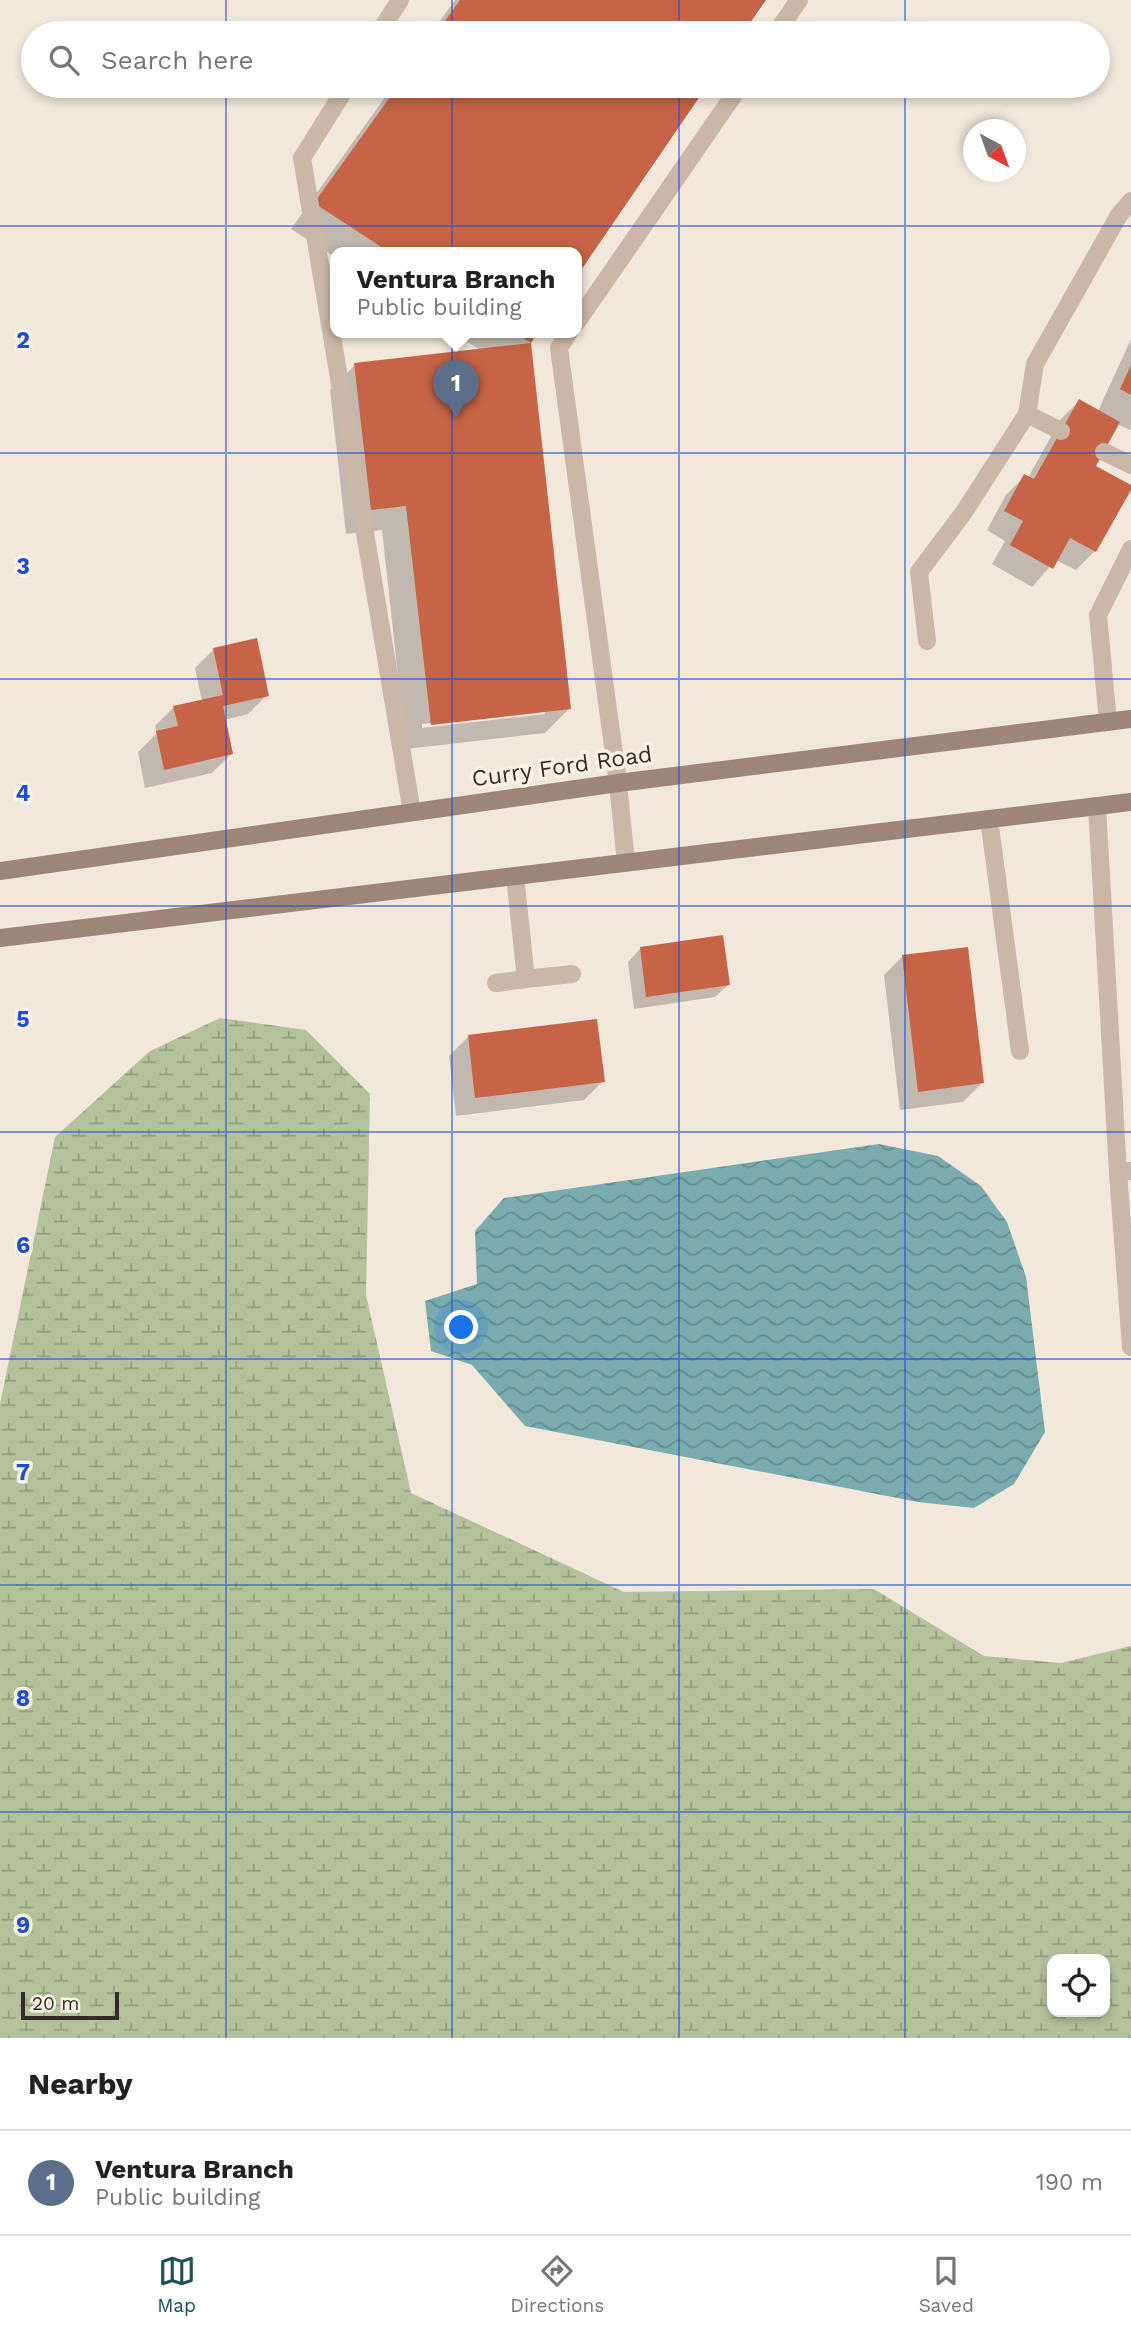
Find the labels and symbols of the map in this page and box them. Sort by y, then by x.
north arrow [963,119,1026,182]
text: 2 [16,327,30,354]
pin: 1 [433,360,479,418]
text: 3 [16,553,30,580]
street label: Curry Ford Road [470,740,654,793]
text: 4 [16,780,31,807]
text: 5 [16,1006,30,1033]
text: 6 [16,1232,30,1259]
your location [444,1310,478,1344]
text: 7 [16,1459,30,1486]
text: 8 [16,1685,30,1712]
text: 9 [16,1912,30,1939]
scale bar [21,1989,119,2021]

